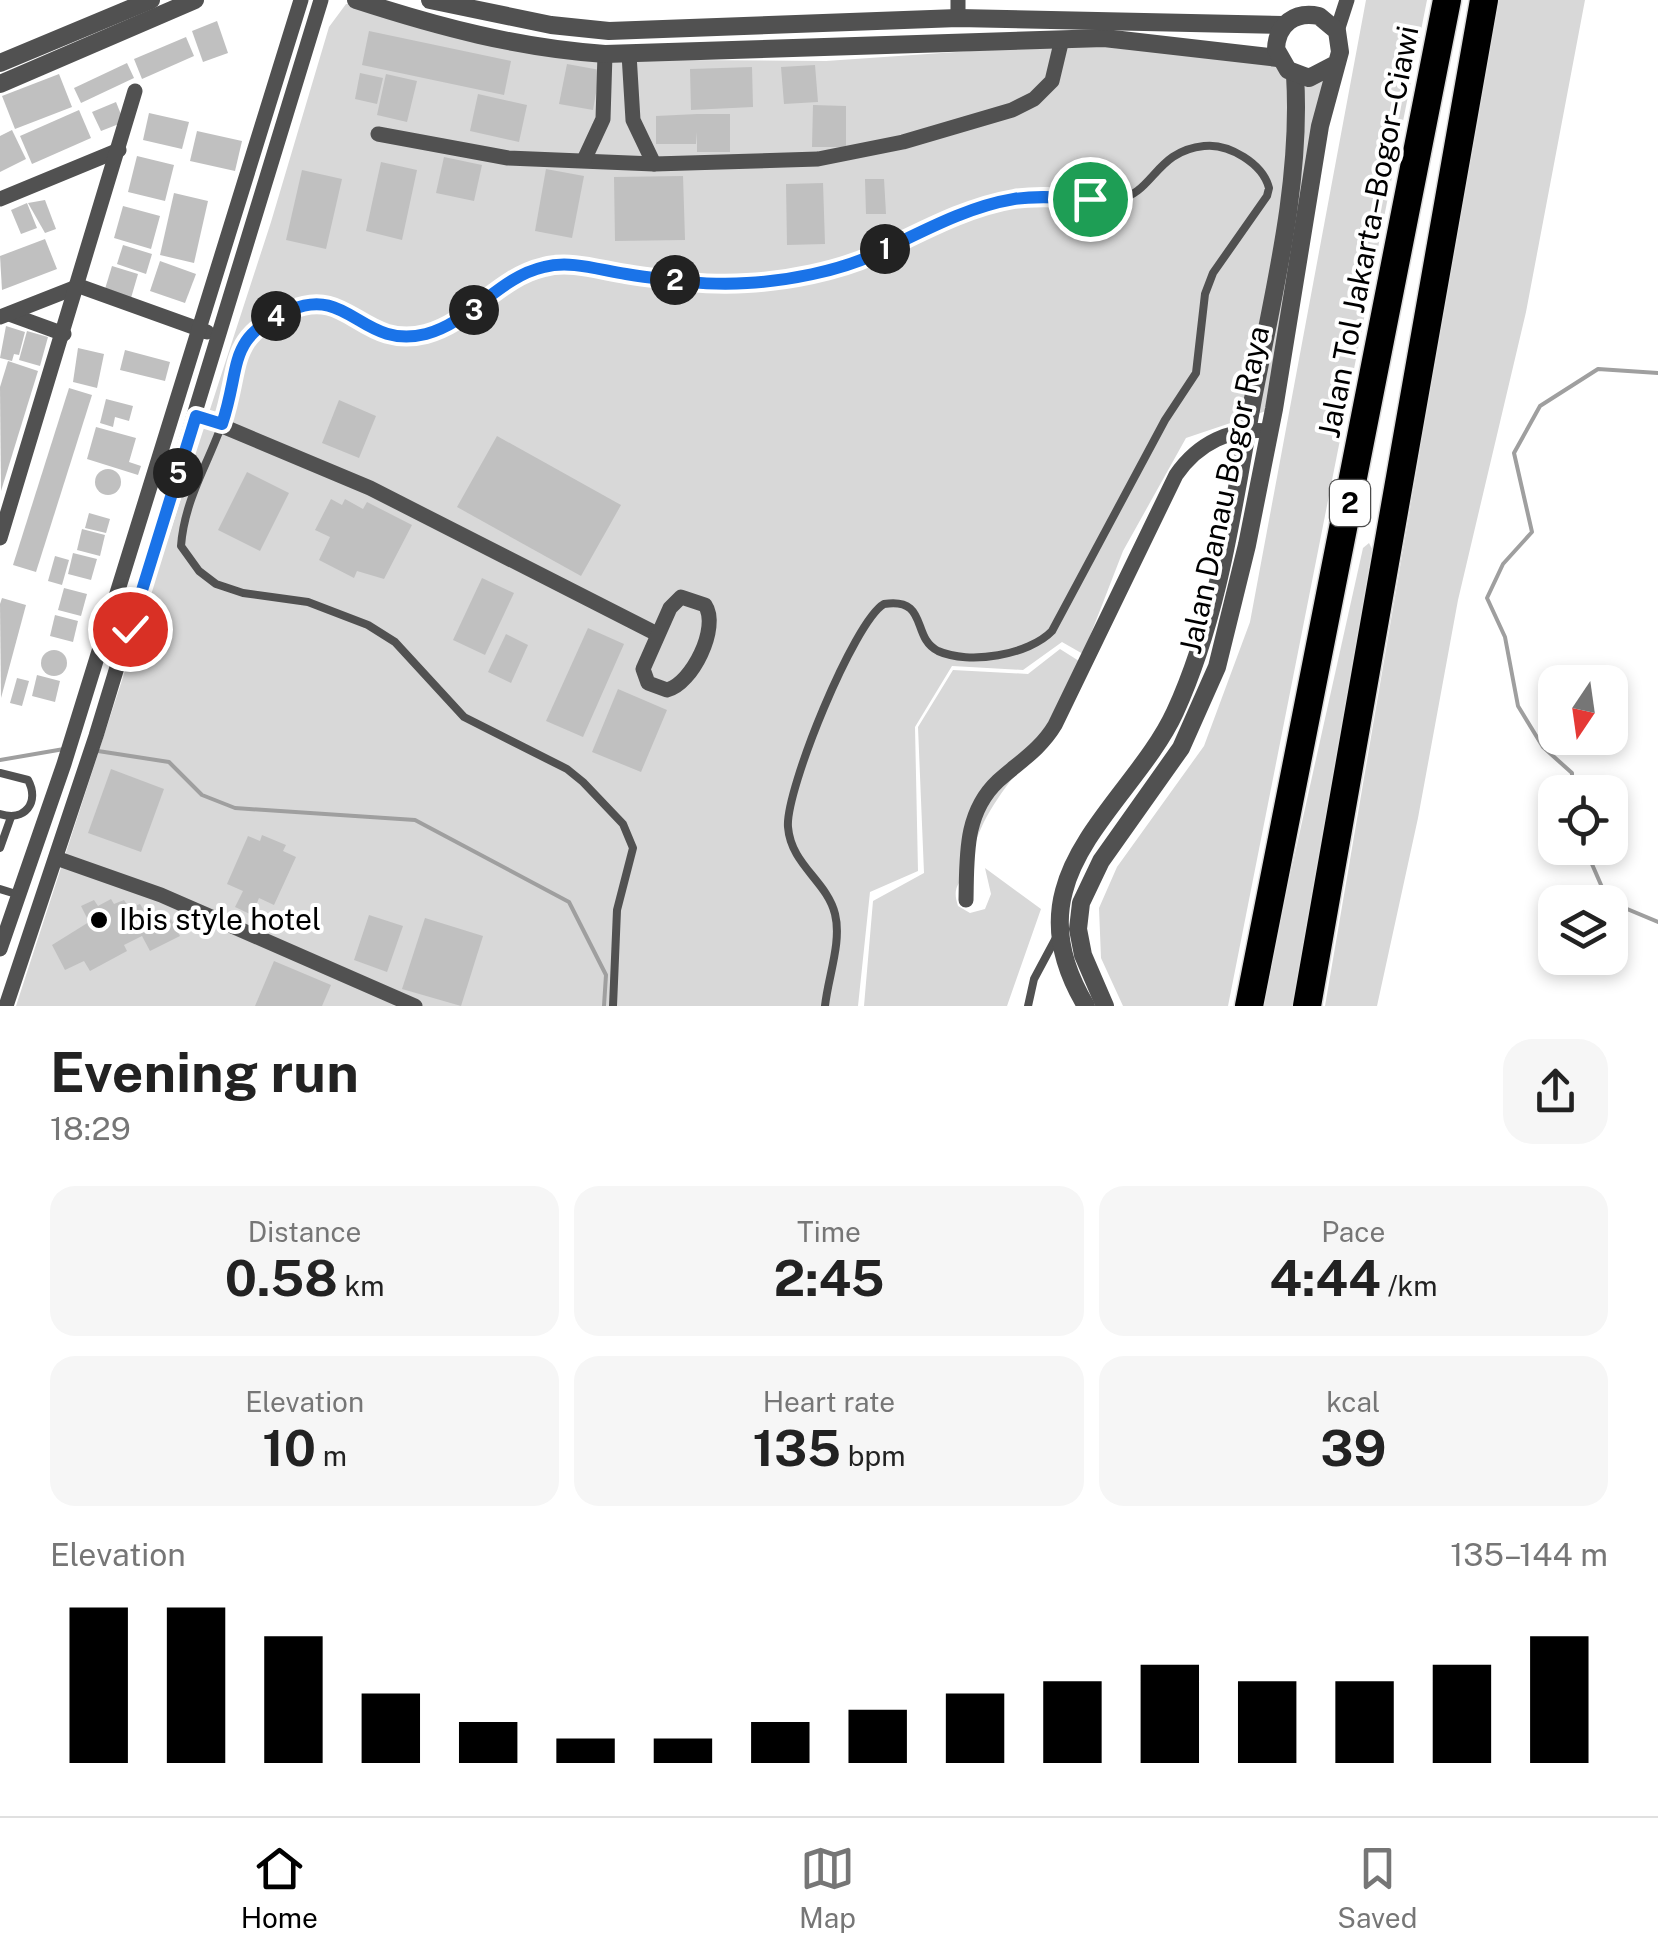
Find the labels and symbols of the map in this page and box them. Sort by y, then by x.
street label: Jalan Tol Jakarta–Bogor–Ciawi [1310,23,1426,441]
pin [1048,157,1133,242]
pin: 1 [860,224,910,274]
pin: 2 [650,255,700,305]
pin: 3 [449,285,499,335]
pin: 4 [251,291,301,341]
street label: Jalan Danau Bogor Raya [1172,323,1276,657]
pin: 5 [153,448,203,498]
road number: 2 [1330,480,1370,526]
pin [88,587,173,672]
north arrow [1538,665,1628,755]
place label: Ibis style hotel [119,901,321,937]
marker: Ibis style hotel [88,909,110,931]

